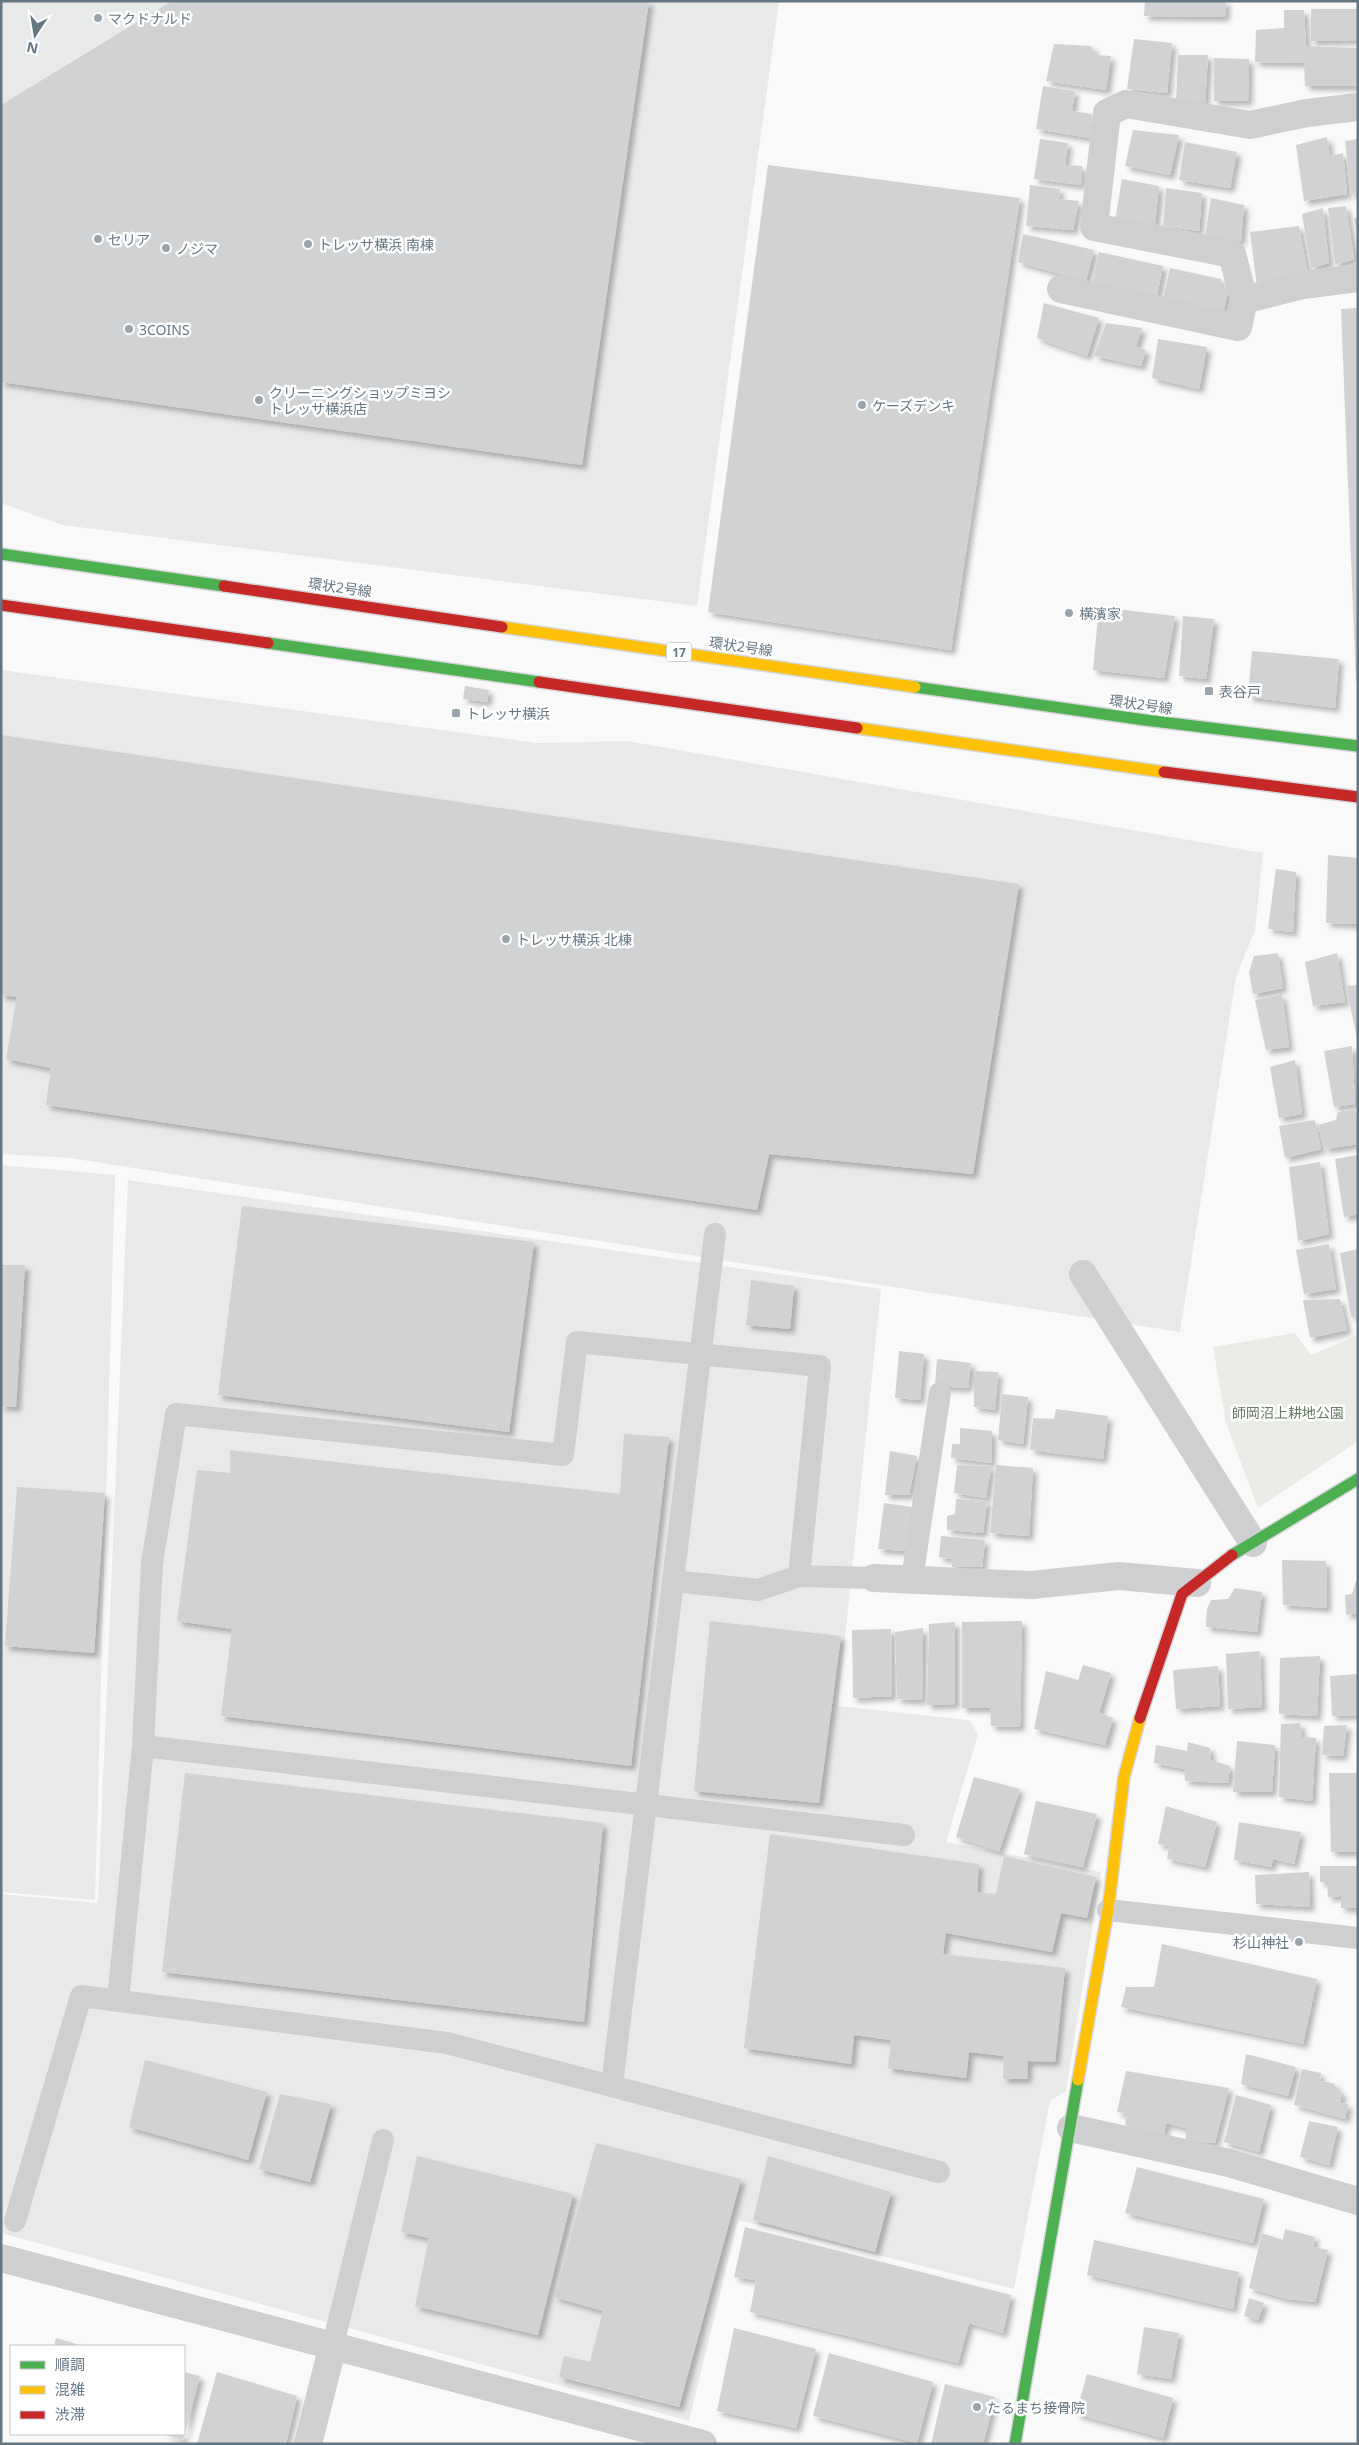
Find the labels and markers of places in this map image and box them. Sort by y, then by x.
place label: マクドナルド [108,9,192,28]
marker: マクドナルド [92,12,104,24]
place label: セリア [108,230,150,249]
marker: セリア [92,233,104,245]
place label: トレッサ横浜 南棟 [318,235,434,254]
marker: トレッサ横浜 南棟 [302,238,314,250]
place label: ノジマ [176,239,218,258]
marker: ノジマ [160,242,172,254]
place label: 3COINS [139,320,190,339]
marker: 3COINS [123,323,135,335]
place label: クリーニングショップミヨシ トレッサ横浜店 [269,383,451,418]
marker: クリーニングショップミヨシ トレッサ横浜店 [253,394,265,406]
place label: ケーズデンキ [872,396,955,415]
marker: ケーズデンキ [856,399,868,411]
place label: 横濱家 [1079,604,1121,623]
marker: 横濱家 [1063,607,1075,619]
place label: 表谷戸 [1219,682,1261,701]
marker: 表谷戸 [1203,685,1215,697]
place label: トレッサ横浜 [466,704,550,723]
marker: トレッサ横浜 [450,707,462,719]
place label: トレッサ横浜 北棟 [516,930,632,949]
marker: トレッサ横浜 北棟 [500,933,512,945]
place label: 杉山神社 [1233,1933,1289,1952]
marker: 杉山神社 [1293,1936,1305,1948]
place label: たるまち接骨院 [987,2398,1085,2417]
marker: たるまち接骨院 [971,2401,983,2413]

